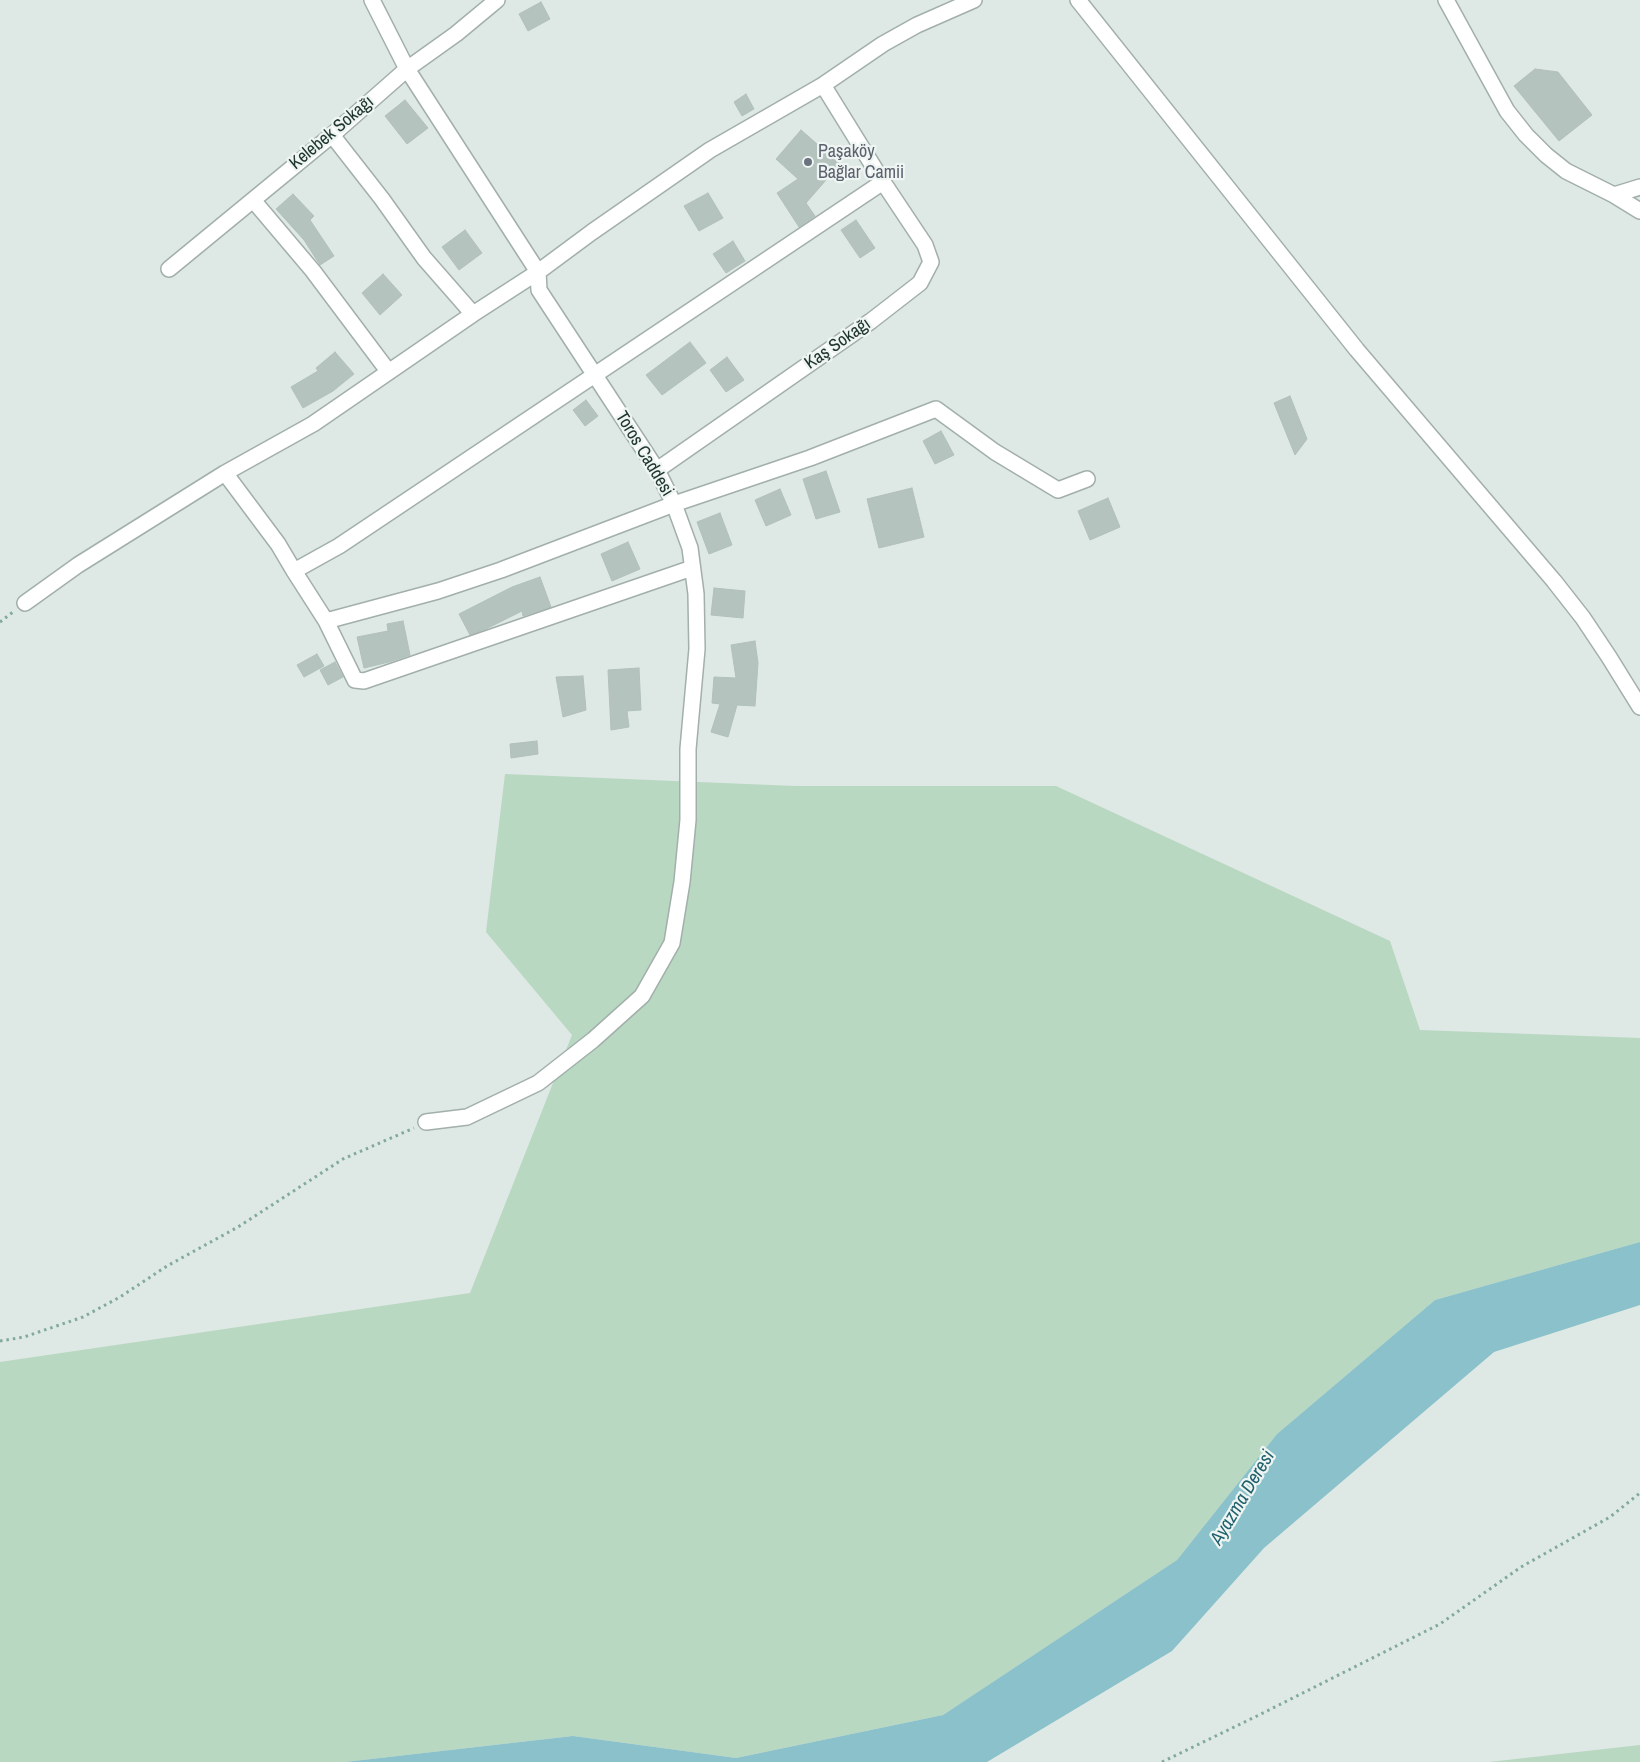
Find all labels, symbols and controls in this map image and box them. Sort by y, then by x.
street label: Kelebek Sokağı [285,91,379,175]
place label: Paşaköy Bağlar Camii [818,141,904,183]
marker: Paşaköy Bağlar Camii [802,156,814,168]
street label: Kaş Sokağı [801,314,875,374]
street label: Toros Caddesi [610,408,678,500]
water label: Ayazma Deresi [1206,1447,1280,1549]

